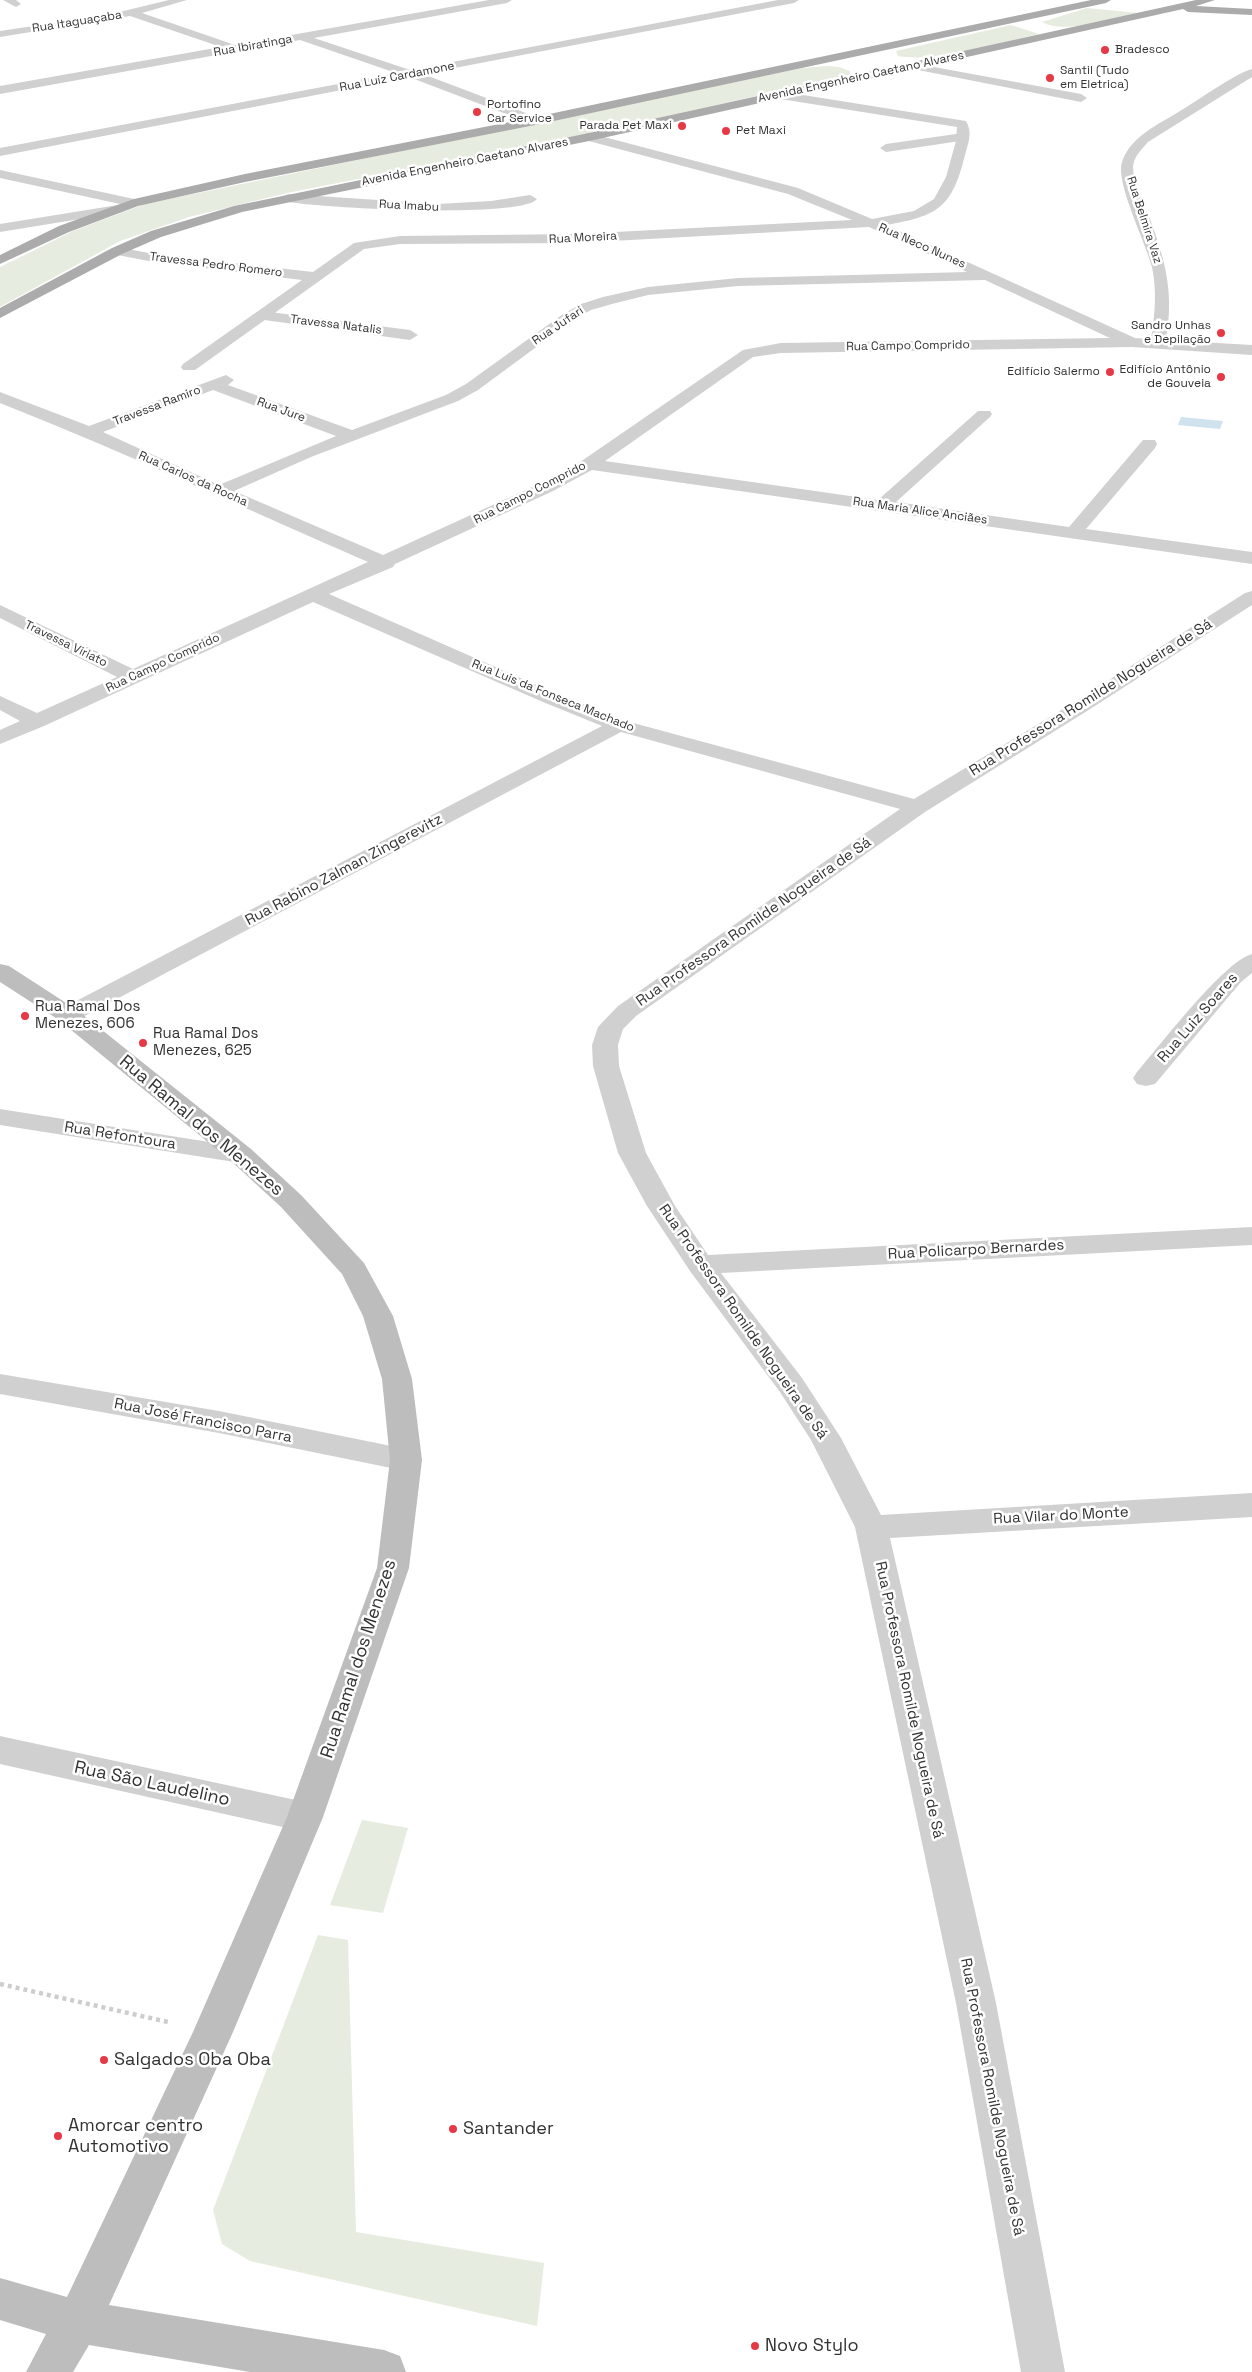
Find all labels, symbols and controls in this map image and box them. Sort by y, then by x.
street label: Rua Itaguaçaba [31,8,123,36]
street label: Rua Ibiratinga [212,32,294,60]
place label: Bradesco [1115,43,1170,57]
marker: Bradesco [1099,44,1111,56]
street label: Avenida Engenheiro Caetano Alvares [757,48,965,106]
street label: Rua Luíz Cardamone [338,59,456,95]
place label: Santil (Tudo em Eletrica) [1060,64,1129,92]
marker: Santil (Tudo em Eletrica) [1044,72,1056,84]
place label: Portofino Car Service [487,98,552,126]
marker: Portofino Car Service [471,106,483,118]
place label: Parada Pet Maxi [579,119,672,133]
marker: Parada Pet Maxi [676,120,688,132]
place label: Pet Maxi [736,124,786,138]
marker: Pet Maxi [720,125,732,137]
street label: Avenida Engenheiro Caetano Alvares [360,135,570,189]
street label: Rua Belmira Vaz [1123,175,1165,265]
street label: Rua Imabu [379,197,439,215]
street label: Rua Neco Nunes [876,220,968,272]
street label: Rua Moreira [549,229,617,247]
street label: Travessa Pedro Romero [149,250,283,280]
street label: Rua Jufari [530,304,586,348]
street label: Travessa Natalis [289,312,383,338]
place label: Sandro Unhas e Depilação [1131,319,1211,347]
marker: Sandro Unhas e Depilação [1215,327,1227,339]
street label: Rua Campo Comprido [846,338,970,354]
place label: Edifício Antônio de Gouveia [1120,363,1211,391]
place label: Edifício Salermo [1007,365,1100,379]
marker: Edifício Salermo [1104,366,1116,378]
marker: Edifício Antônio de Gouveia [1215,371,1227,383]
street label: Travessa Ramiro [111,383,203,429]
street label: Rua Jure [255,395,307,425]
street label: Rua Carlos da Rocha [136,448,250,510]
street label: Rua Campo Comprido [472,458,588,528]
street label: Rua Maria Alice Anciães [852,494,988,528]
street label: Rua Professora Romilde Nogueira de Sá [966,615,1216,781]
street label: Travessa Viriato [22,618,110,670]
street label: Rua Campo Comprido [104,630,222,696]
street label: Rua Luis da Fonseca Machado [470,657,636,735]
street label: Rua Rabino Zalman Zingerevitz [242,810,446,930]
street label: Rua Professora Romilde Nogueira de Sá [633,834,875,1010]
street label: Rua Luiz Soares [1154,969,1242,1067]
place label: Rua Ramal Dos Menezes, 606 [35,998,140,1033]
marker: Rua Ramal Dos Menezes, 606 [19,1010,31,1022]
place label: Rua Ramal Dos Menezes, 625 [153,1025,258,1060]
marker: Rua Ramal Dos Menezes, 625 [137,1037,149,1049]
street label: Rua Ramal dos Menezes [115,1051,287,1201]
street label: Rua Refontoura [63,1118,177,1154]
street label: Rua Professora Romilde Nogueira de Sá [655,1201,831,1443]
street label: Rua Policarpo Bernardes [887,1236,1065,1264]
street label: Rua José Francisco Parra [113,1395,293,1447]
street label: Rua Vilar do Monte [993,1503,1129,1529]
street label: Rua Ramal dos Menezes [317,1557,401,1761]
street label: Rua Professora Romilde Nogueira de Sá [871,1560,947,1840]
street label: Rua São Laudelino [72,1757,232,1811]
street label: Rua Professora Romilde Nogueira de Sá [956,1957,1028,2237]
place label: Salgados Oba Oba [114,2049,271,2071]
marker: Salgados Oba Oba [98,2054,110,2066]
place label: Amorcar centro Automotivo [68,2115,203,2158]
place label: Santander [463,2118,554,2140]
marker: Santander [447,2123,459,2135]
marker: Amorcar centro Automotivo [52,2130,64,2142]
place label: Novo Stylo [765,2335,859,2357]
marker: Novo Stylo [749,2340,761,2352]

